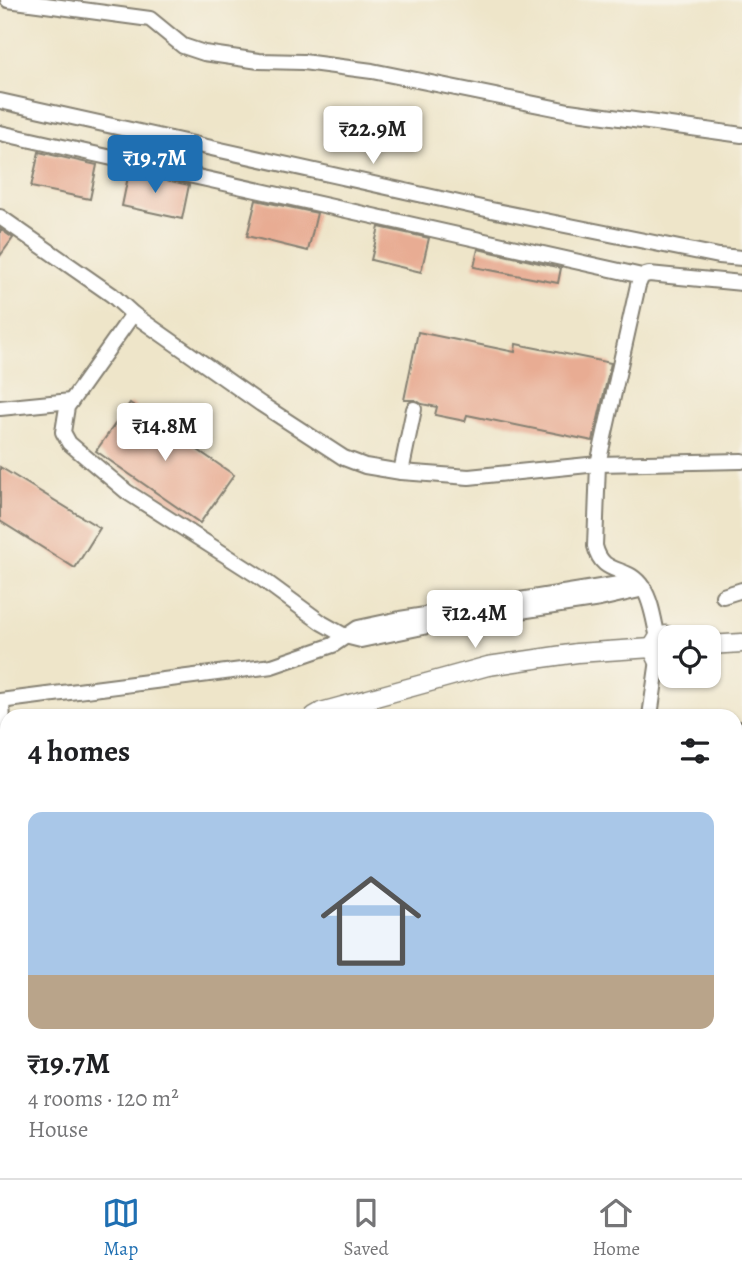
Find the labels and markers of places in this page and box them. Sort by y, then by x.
pin: ₹22.9M [316,106,430,166]
pin: ₹19.7M [98,136,212,195]
pin: ₹14.8M [108,404,222,463]
pin: ₹12.4M [418,590,532,650]

